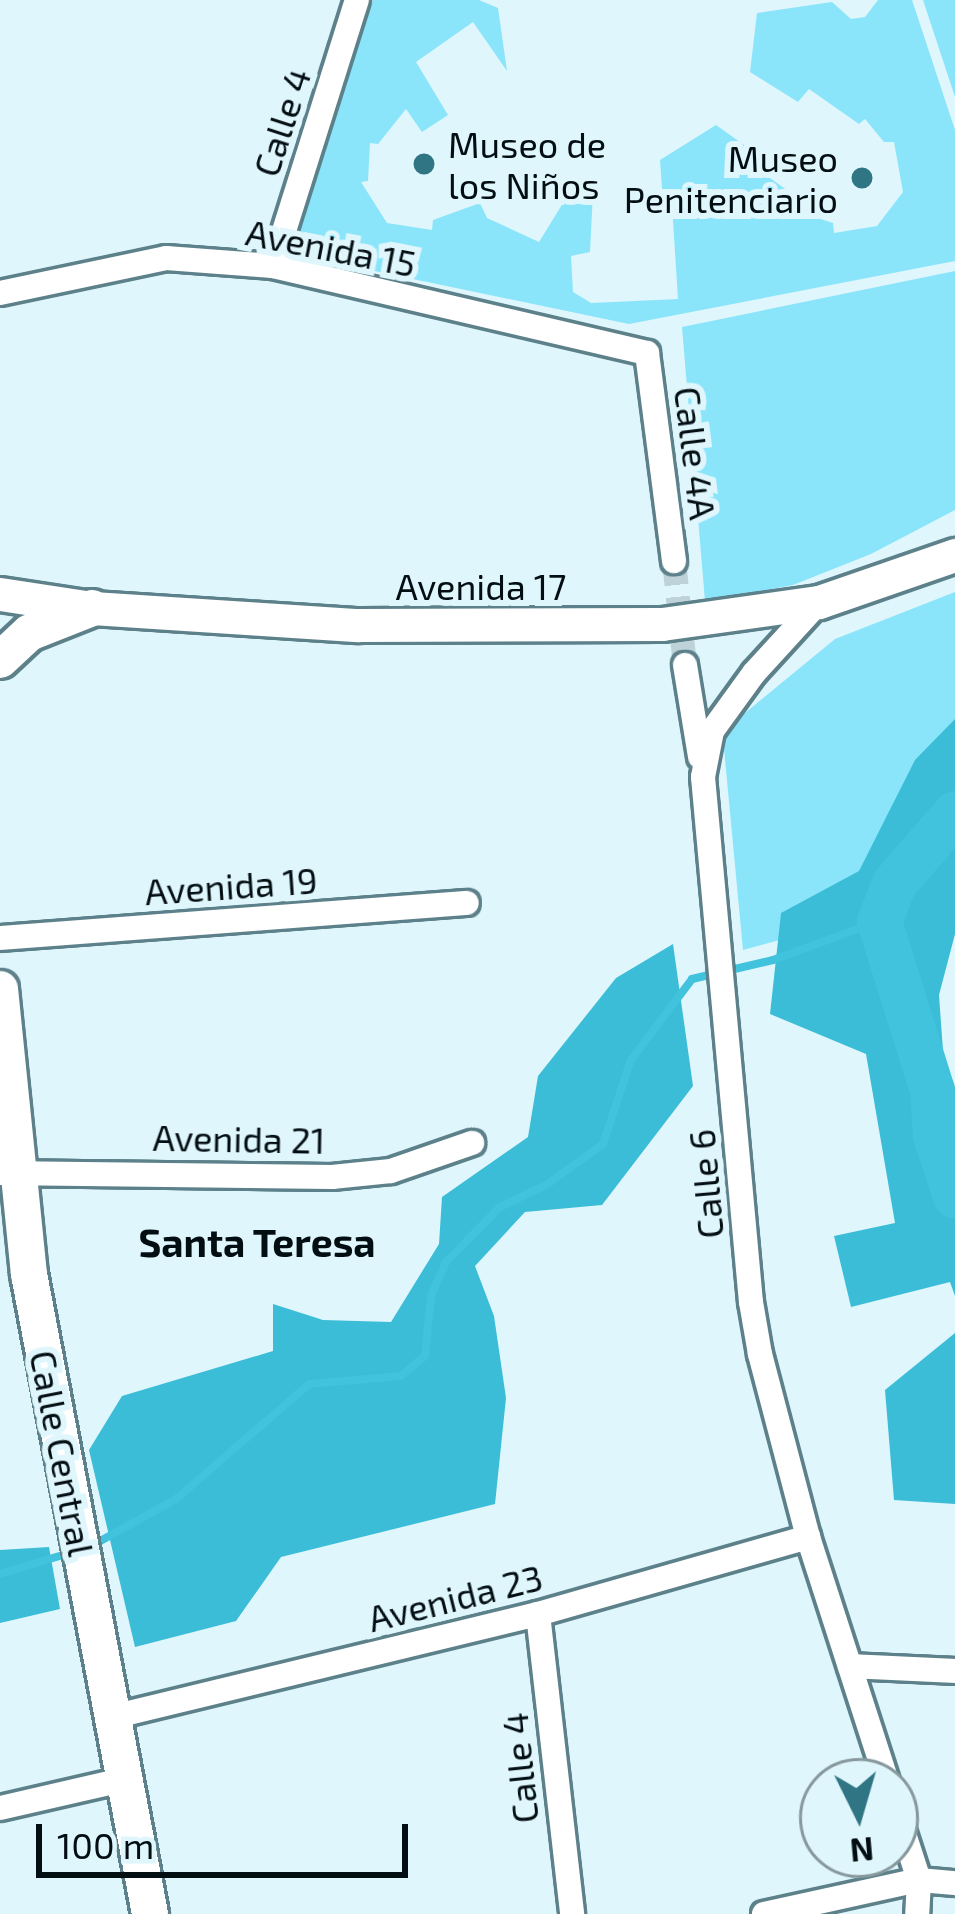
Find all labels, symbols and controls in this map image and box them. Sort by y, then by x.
street label: Calle 4 [243,62,319,182]
place label: Museo de los Niños [448,121,606,206]
place label: Museo Penitenciario [624,135,838,220]
marker: Museo de los Niños [411,151,437,177]
marker: Museo Penitenciario [849,165,875,191]
street label: Avenida 15 [243,209,419,285]
street label: Calle 4A [666,384,726,522]
street label: Avenida 17 [396,564,566,608]
street label: Avenida 19 [143,857,319,913]
street label: Avenida 21 [152,1115,326,1161]
street label: Calle 6 [679,1128,731,1240]
district label: Santa Teresa [138,1219,376,1265]
street label: Calle Central [22,1347,104,1559]
street label: Avenida 23 [363,1554,547,1640]
street label: Calle 4 [492,1710,546,1826]
north arrow [799,1758,919,1878]
scale bar [42,1800,414,1874]
text: 100 m [57,1823,154,1866]
text: N [848,1830,875,1872]

